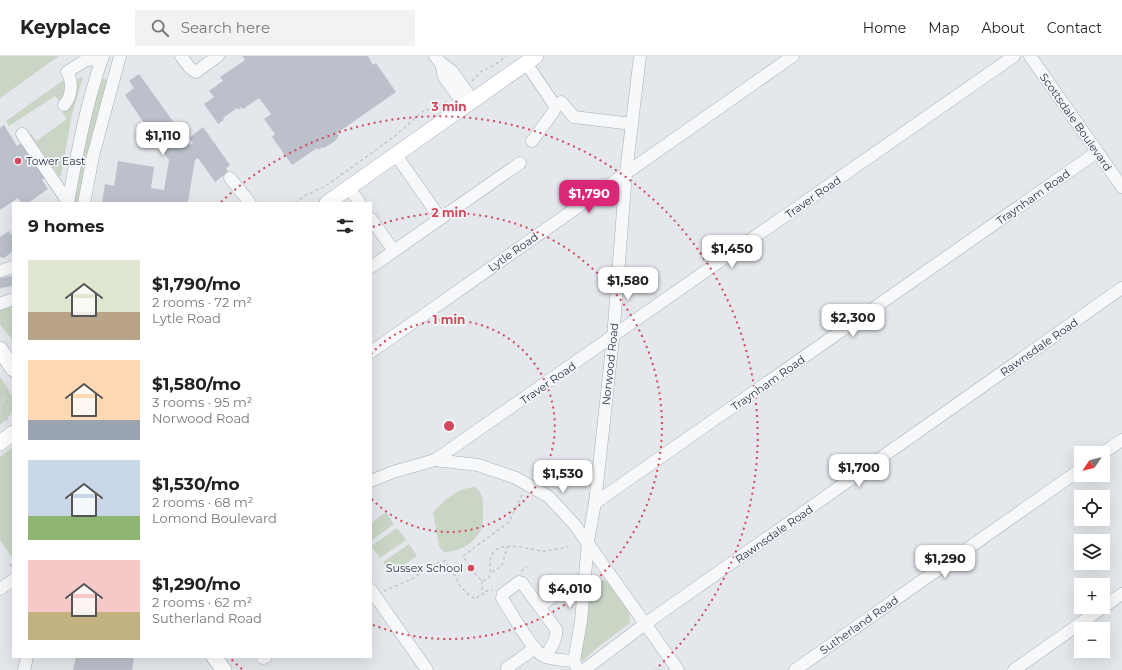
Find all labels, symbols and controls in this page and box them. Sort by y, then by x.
search box [135,10,415,46]
text: Keyplace [20,16,111,39]
icon: search [149,17,171,39]
text: Search here [181,18,270,37]
text: Home [863,19,906,37]
text: Map [928,19,959,37]
text: About [981,19,1025,37]
text: Contact [1047,19,1102,37]
street label: Scottsdale Boulevard [1037,70,1115,174]
text: 3 min [431,99,467,114]
pin: $1,110 [130,122,196,156]
text: $1,110 [145,127,181,143]
place label: Tower East [26,154,86,168]
marker: Tower East [13,156,23,166]
street label: Traynham Road [993,166,1073,228]
street label: Traver Road [782,173,844,221]
pin: $1,790 [556,180,622,214]
text: $1,790 [568,185,610,201]
text: 2 min [432,205,466,220]
icon: filters [334,215,356,237]
text: 9 homes [28,216,104,236]
street label: Lytle Road [485,230,541,274]
pin: $1,450 [699,235,765,269]
text: $1,450 [711,240,753,256]
pin: $1,580 [595,267,661,301]
text: $1,580 [607,272,649,288]
text: $1,790/mo [152,274,241,294]
icon: home [60,276,108,324]
text: 2 rooms · 72 m² [152,294,252,310]
pin: $2,300 [820,304,886,338]
text: $2,300 [831,309,875,325]
text: Lytle Road [152,310,221,326]
text: 1 min [433,312,465,327]
street label: Rawnsdale Road [997,315,1081,379]
street label: Norwood Road [599,322,621,406]
street label: Traynham Road [728,352,808,414]
street label: Traver Road [517,359,579,407]
text: $1,580/mo [152,374,241,394]
icon: home [60,376,108,424]
text: 3 rooms · 95 m² [152,394,252,410]
text: Norwood Road [152,410,250,426]
centre of rings [442,419,456,433]
north arrow [1074,446,1110,482]
map controls [1074,446,1110,658]
pin: $1,700 [826,454,892,488]
text: $1,700 [838,459,880,475]
pin: $1,530 [530,460,596,494]
text: $1,530 [543,465,583,481]
text: $1,530/mo [152,474,240,494]
icon: home [60,476,108,524]
button: locate [1074,490,1110,526]
text: 2 rooms · 68 m² [152,494,253,510]
street label: Rawnsdale Road [732,502,816,566]
text: Lomond Boulevard [152,510,277,526]
button: layers [1074,534,1110,570]
pin: $1,290 [912,545,978,579]
text: $1,290 [924,550,966,566]
place label: Sussex School [386,561,463,575]
marker: Sussex School [466,563,476,573]
text: $1,290/mo [152,574,241,594]
pin: $4,010 [537,575,603,609]
icon: home [60,576,108,624]
button: + [1074,578,1110,614]
text: $4,010 [548,580,592,596]
street label: Sutherland Road [817,593,901,657]
text: 2 rooms · 62 m² [152,594,252,610]
text: Sutherland Road [152,610,262,626]
button: − [1074,622,1110,658]

